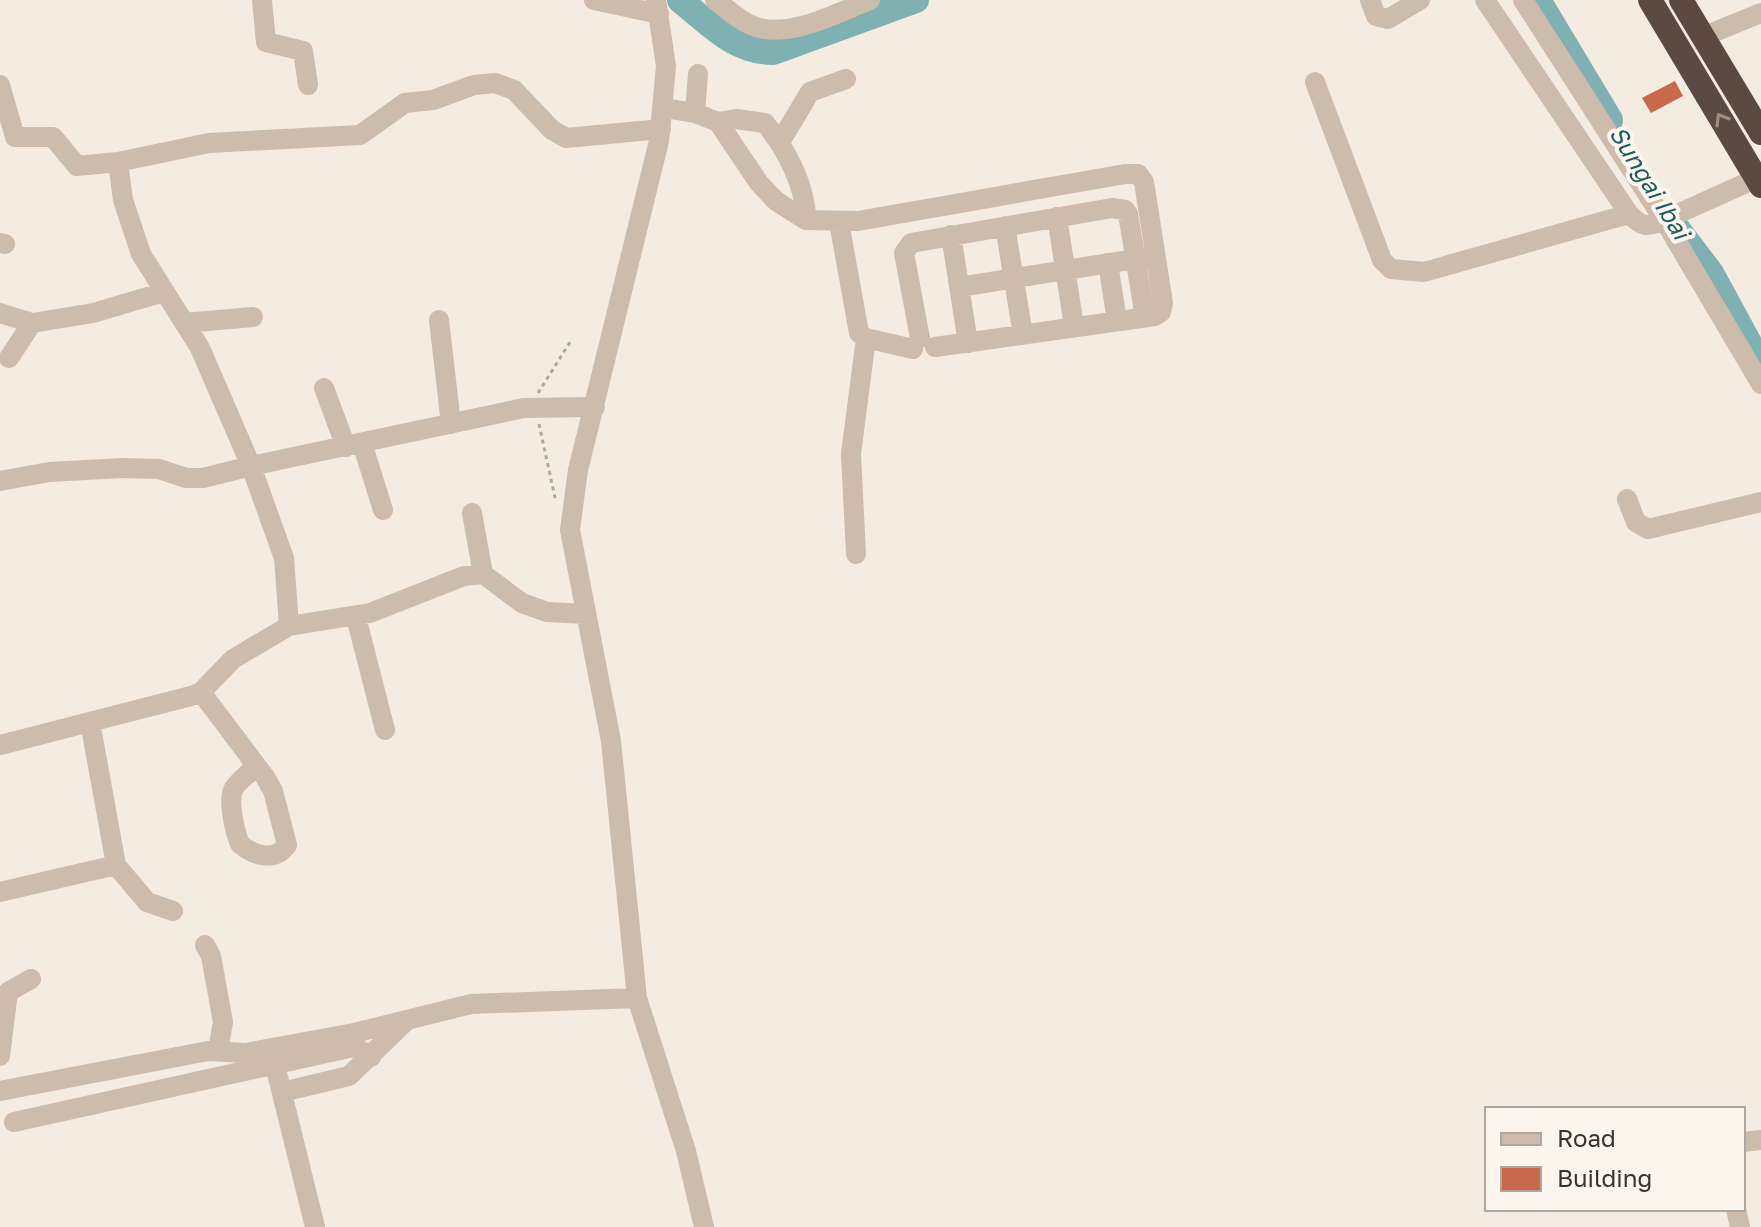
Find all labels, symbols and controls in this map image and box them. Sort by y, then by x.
one-way arrow [1715,113,1731,128]
water label: Sungai Ibai [1603,120,1698,247]
legend [1485,1107,1745,1211]
text: Road [1557,1123,1616,1152]
text: Building [1557,1163,1652,1192]

